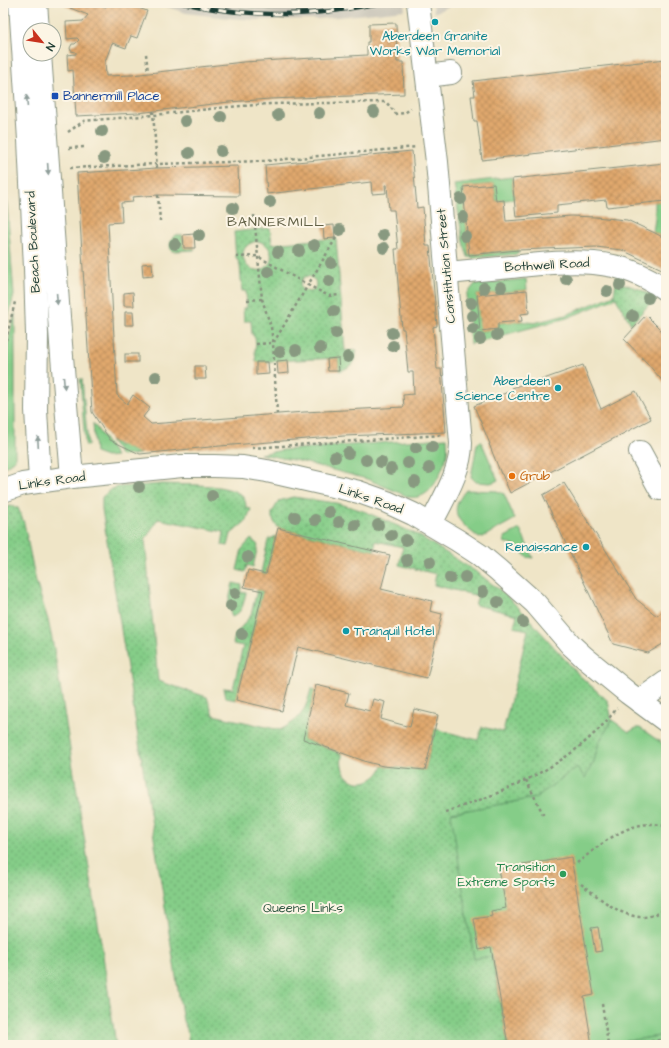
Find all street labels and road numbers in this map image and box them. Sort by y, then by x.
street label: Beach Boulevard [21,190,45,293]
street label: Constitution Street [432,207,460,324]
street label: Bothwell Road [504,254,590,276]
street label: Links Road [18,467,87,495]
street label: Links Road [336,480,406,519]

